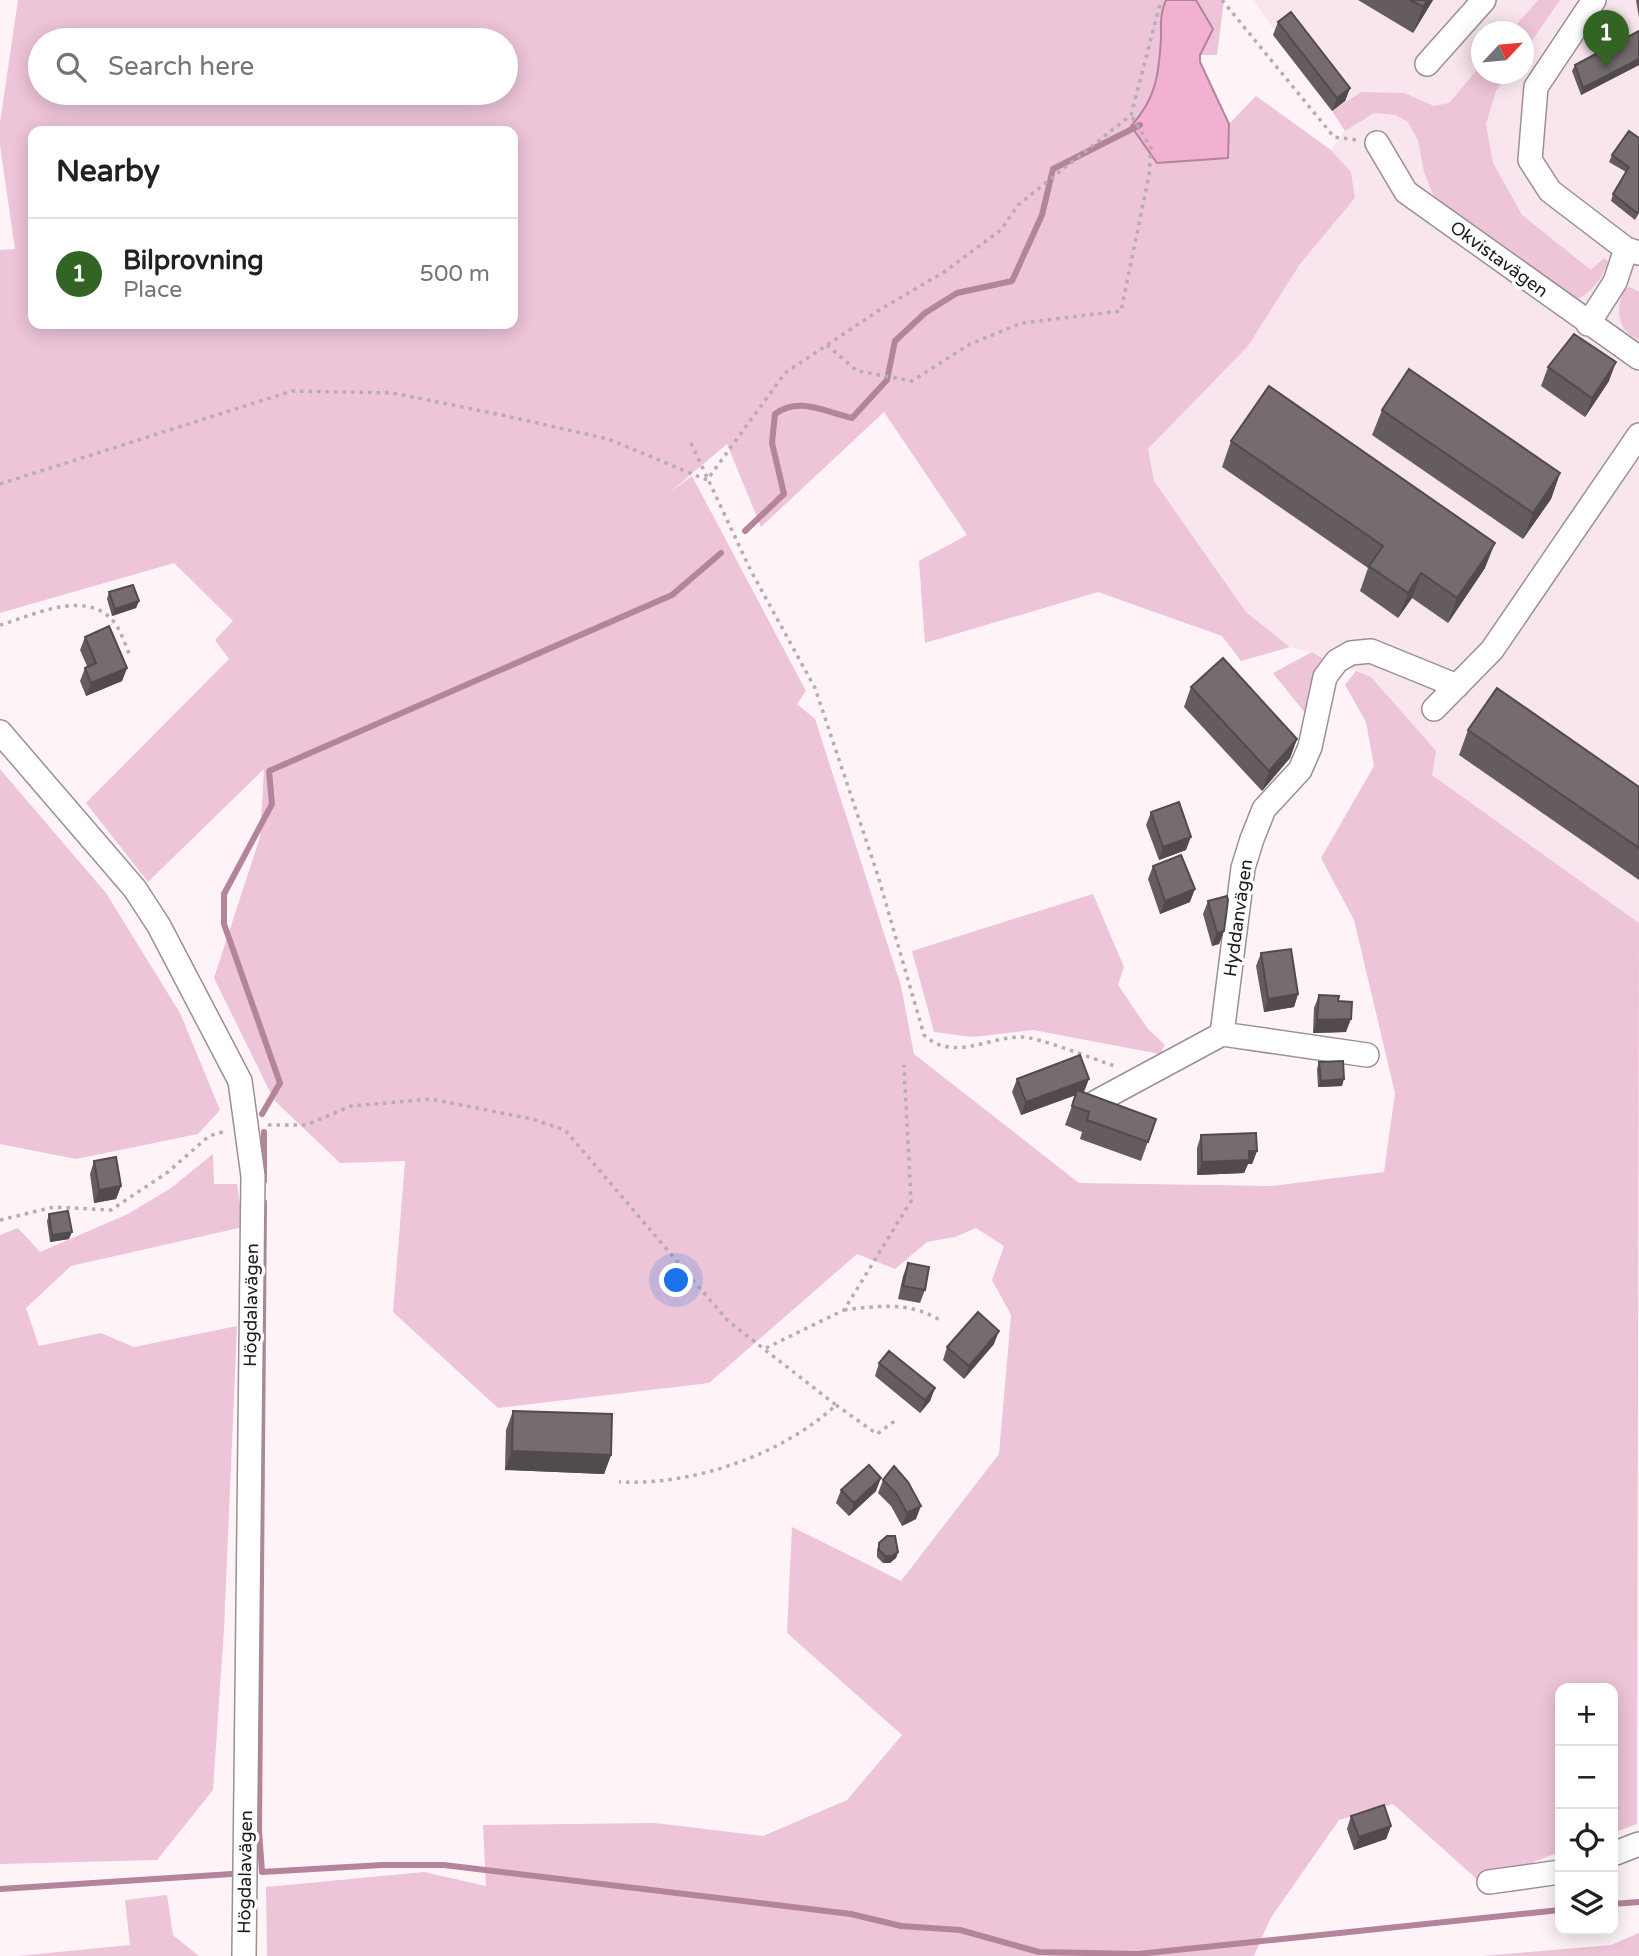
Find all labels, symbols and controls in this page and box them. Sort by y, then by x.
pin: 1 [1583,10,1629,68]
north arrow [1471,21,1534,84]
search box [28,28,518,105]
icon: search [52,48,90,86]
text: Search here [108,51,254,82]
text: Nearby [56,153,160,190]
street label: Okvistavägen [1446,216,1552,302]
text: Bilprovning [123,245,264,276]
text: 1 [72,260,86,288]
text: 500 m [420,260,490,288]
text: Place [123,276,182,304]
street label: Hyddanvägen [1219,858,1257,978]
street label: Högdalavägen [239,1243,263,1367]
your location [659,1263,693,1297]
map controls [1555,1683,1618,1935]
button: + [1555,1683,1618,1746]
button: − [1555,1746,1618,1809]
button: locate [1555,1809,1618,1872]
street label: Högdalavägen [233,1810,257,1934]
button: layers [1555,1872,1618,1935]

